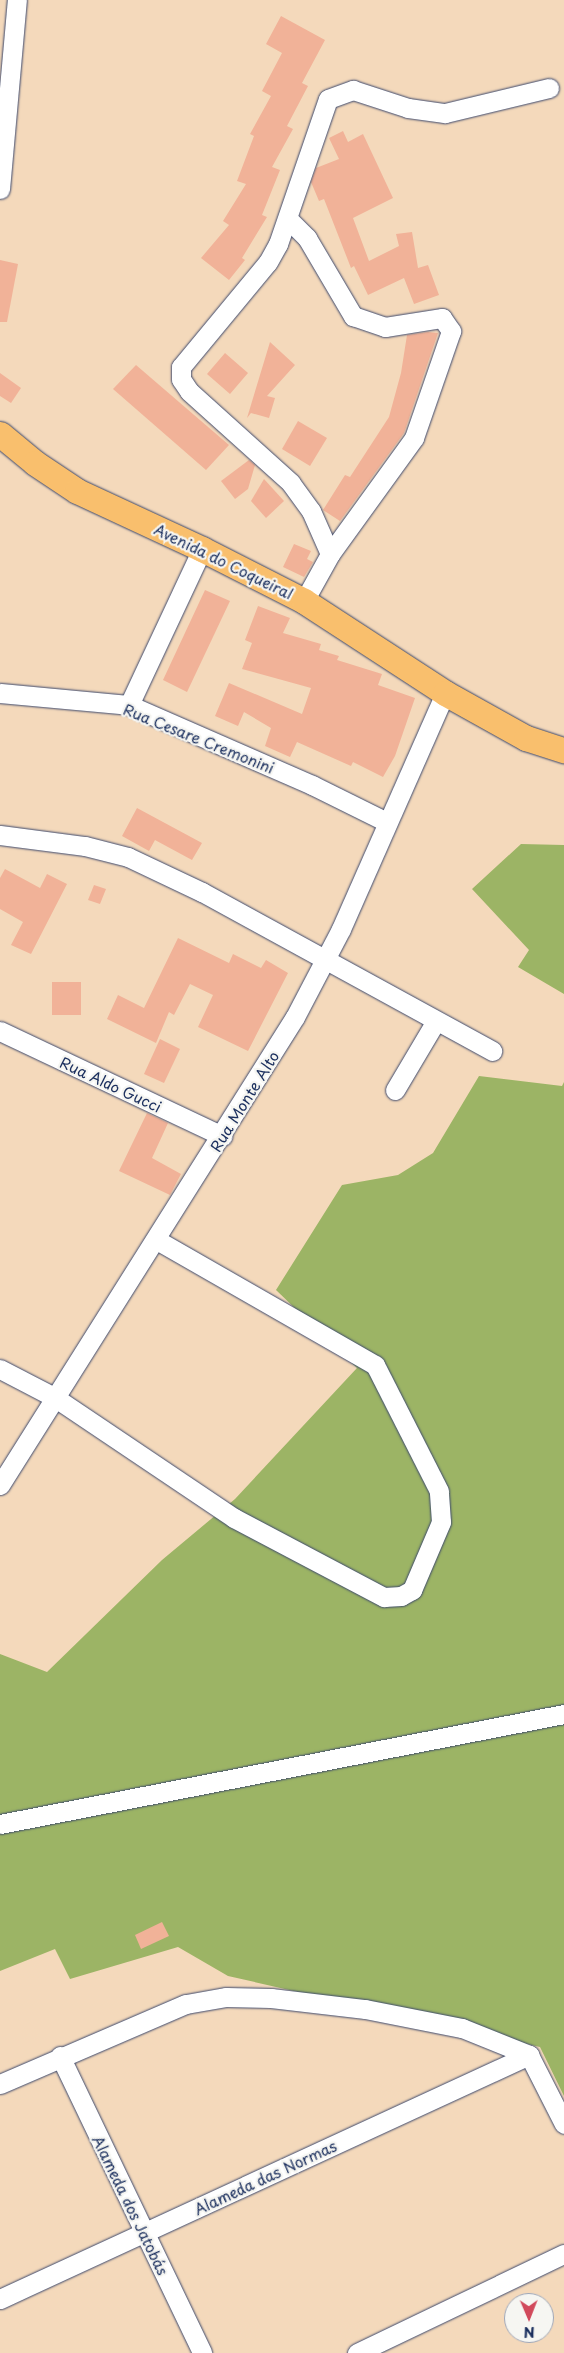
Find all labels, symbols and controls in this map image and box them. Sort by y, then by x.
street label: Avenida do Coqueiral [151,519,297,603]
street label: Rua Cesare Cremonini [120,699,278,777]
street label: Rua Monte Alto [206,1048,282,1154]
street label: Rua Aldo Gucci [57,1052,165,1116]
street label: Alameda dos Jatobás [89,2132,173,2278]
street label: Alameda das Normas [191,2136,339,2218]
north arrow [504,2293,554,2343]
text: N [524,2322,535,2343]

